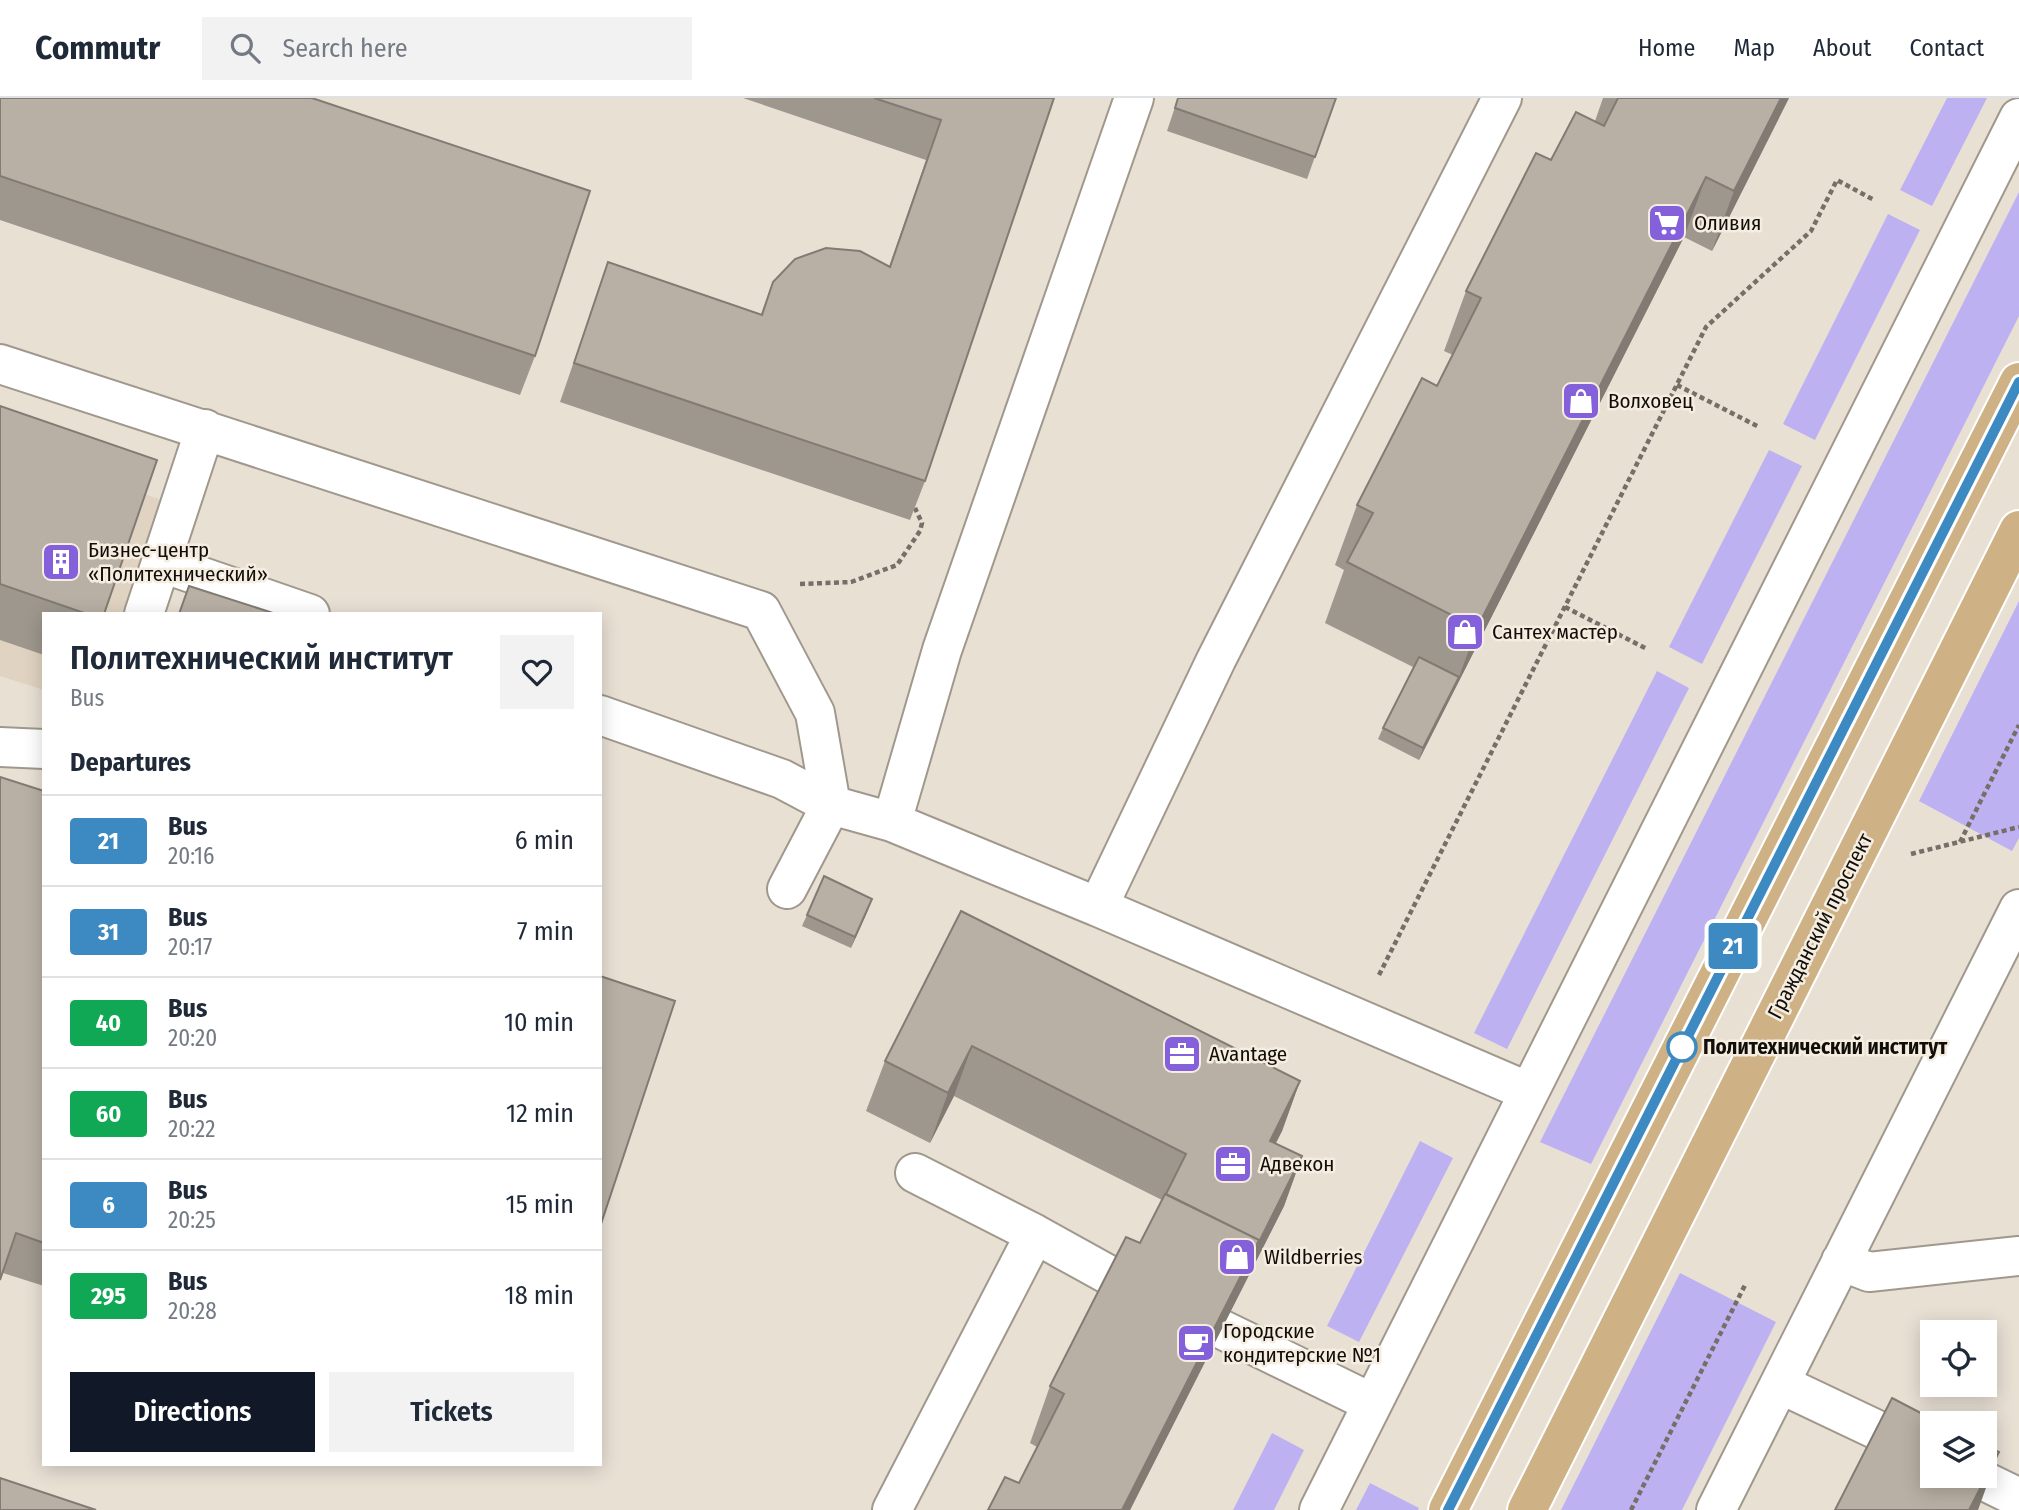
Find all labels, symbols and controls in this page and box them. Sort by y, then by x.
search box [202,17,692,80]
text: Commutr [35,28,160,68]
icon: search [226,29,264,67]
text: Search here [282,33,408,64]
text: Home [1638,34,1695,62]
text: Map [1733,34,1775,62]
text: About [1813,34,1871,62]
text: Contact [1909,34,1984,62]
supermarket icon: Оливия [1646,202,1688,244]
place label: Оливия [1694,210,1761,236]
shop icon: Волховец [1560,380,1602,422]
place label: Волховец [1608,388,1693,414]
place label: Бизнес-центр «Политехнический» [88,537,268,587]
building icon: Бизнес-центр «Политехнический» [40,541,82,583]
shop icon: Сантех мастер [1444,611,1486,653]
place label: Сантех мастер [1492,619,1618,645]
button: heart [500,635,574,709]
text: Политехнический институт [70,638,453,678]
text: Bus [70,684,104,712]
text: Departures [70,747,191,778]
text: Bus [168,811,207,842]
text: 6 min [515,825,574,856]
text: 21 [98,827,119,855]
street label: Гражданский проспект [1762,828,1878,1023]
text: 20:16 [168,842,214,870]
text: Bus [168,902,207,933]
text: 7 min [517,916,574,947]
text: 31 [98,918,119,946]
line badge: 21 [1702,923,1764,969]
text: 21 [1723,932,1743,960]
text: 20:17 [168,933,212,961]
text: Bus [168,993,207,1024]
text: 10 min [504,1007,574,1038]
text: 40 [96,1009,121,1037]
text: 20:20 [168,1024,217,1052]
marker: Политехнический институт [1667,1032,1697,1062]
office icon: Avantage [1161,1033,1203,1075]
place label: Политехнический институт [1703,1034,1948,1060]
place label: Avantage [1209,1041,1287,1067]
text: Bus [168,1084,207,1115]
text: 12 min [506,1098,574,1129]
text: 60 [96,1100,121,1128]
text: 20:22 [168,1115,215,1143]
office icon: Адвекон [1212,1143,1254,1185]
place label: Адвекон [1260,1151,1334,1177]
text: Bus [168,1175,207,1206]
text: 15 min [506,1189,574,1220]
text: 6 [102,1191,115,1219]
text: 20:25 [168,1206,216,1234]
shop icon: Wildberries [1216,1236,1258,1278]
place label: Wildberries [1264,1244,1363,1270]
text: Bus [168,1266,207,1297]
text: 18 min [505,1280,574,1311]
text: 295 [91,1282,126,1310]
text: 20:28 [168,1297,217,1325]
place label: Городские кондитерские №1 [1223,1318,1381,1368]
map controls [1920,1320,1997,1488]
button: locate [1920,1320,1997,1397]
cafe icon: Городские кондитерские №1 [1175,1322,1217,1364]
button: Directions [70,1372,315,1452]
button: Tickets [329,1372,574,1452]
button: layers [1920,1411,1997,1488]

